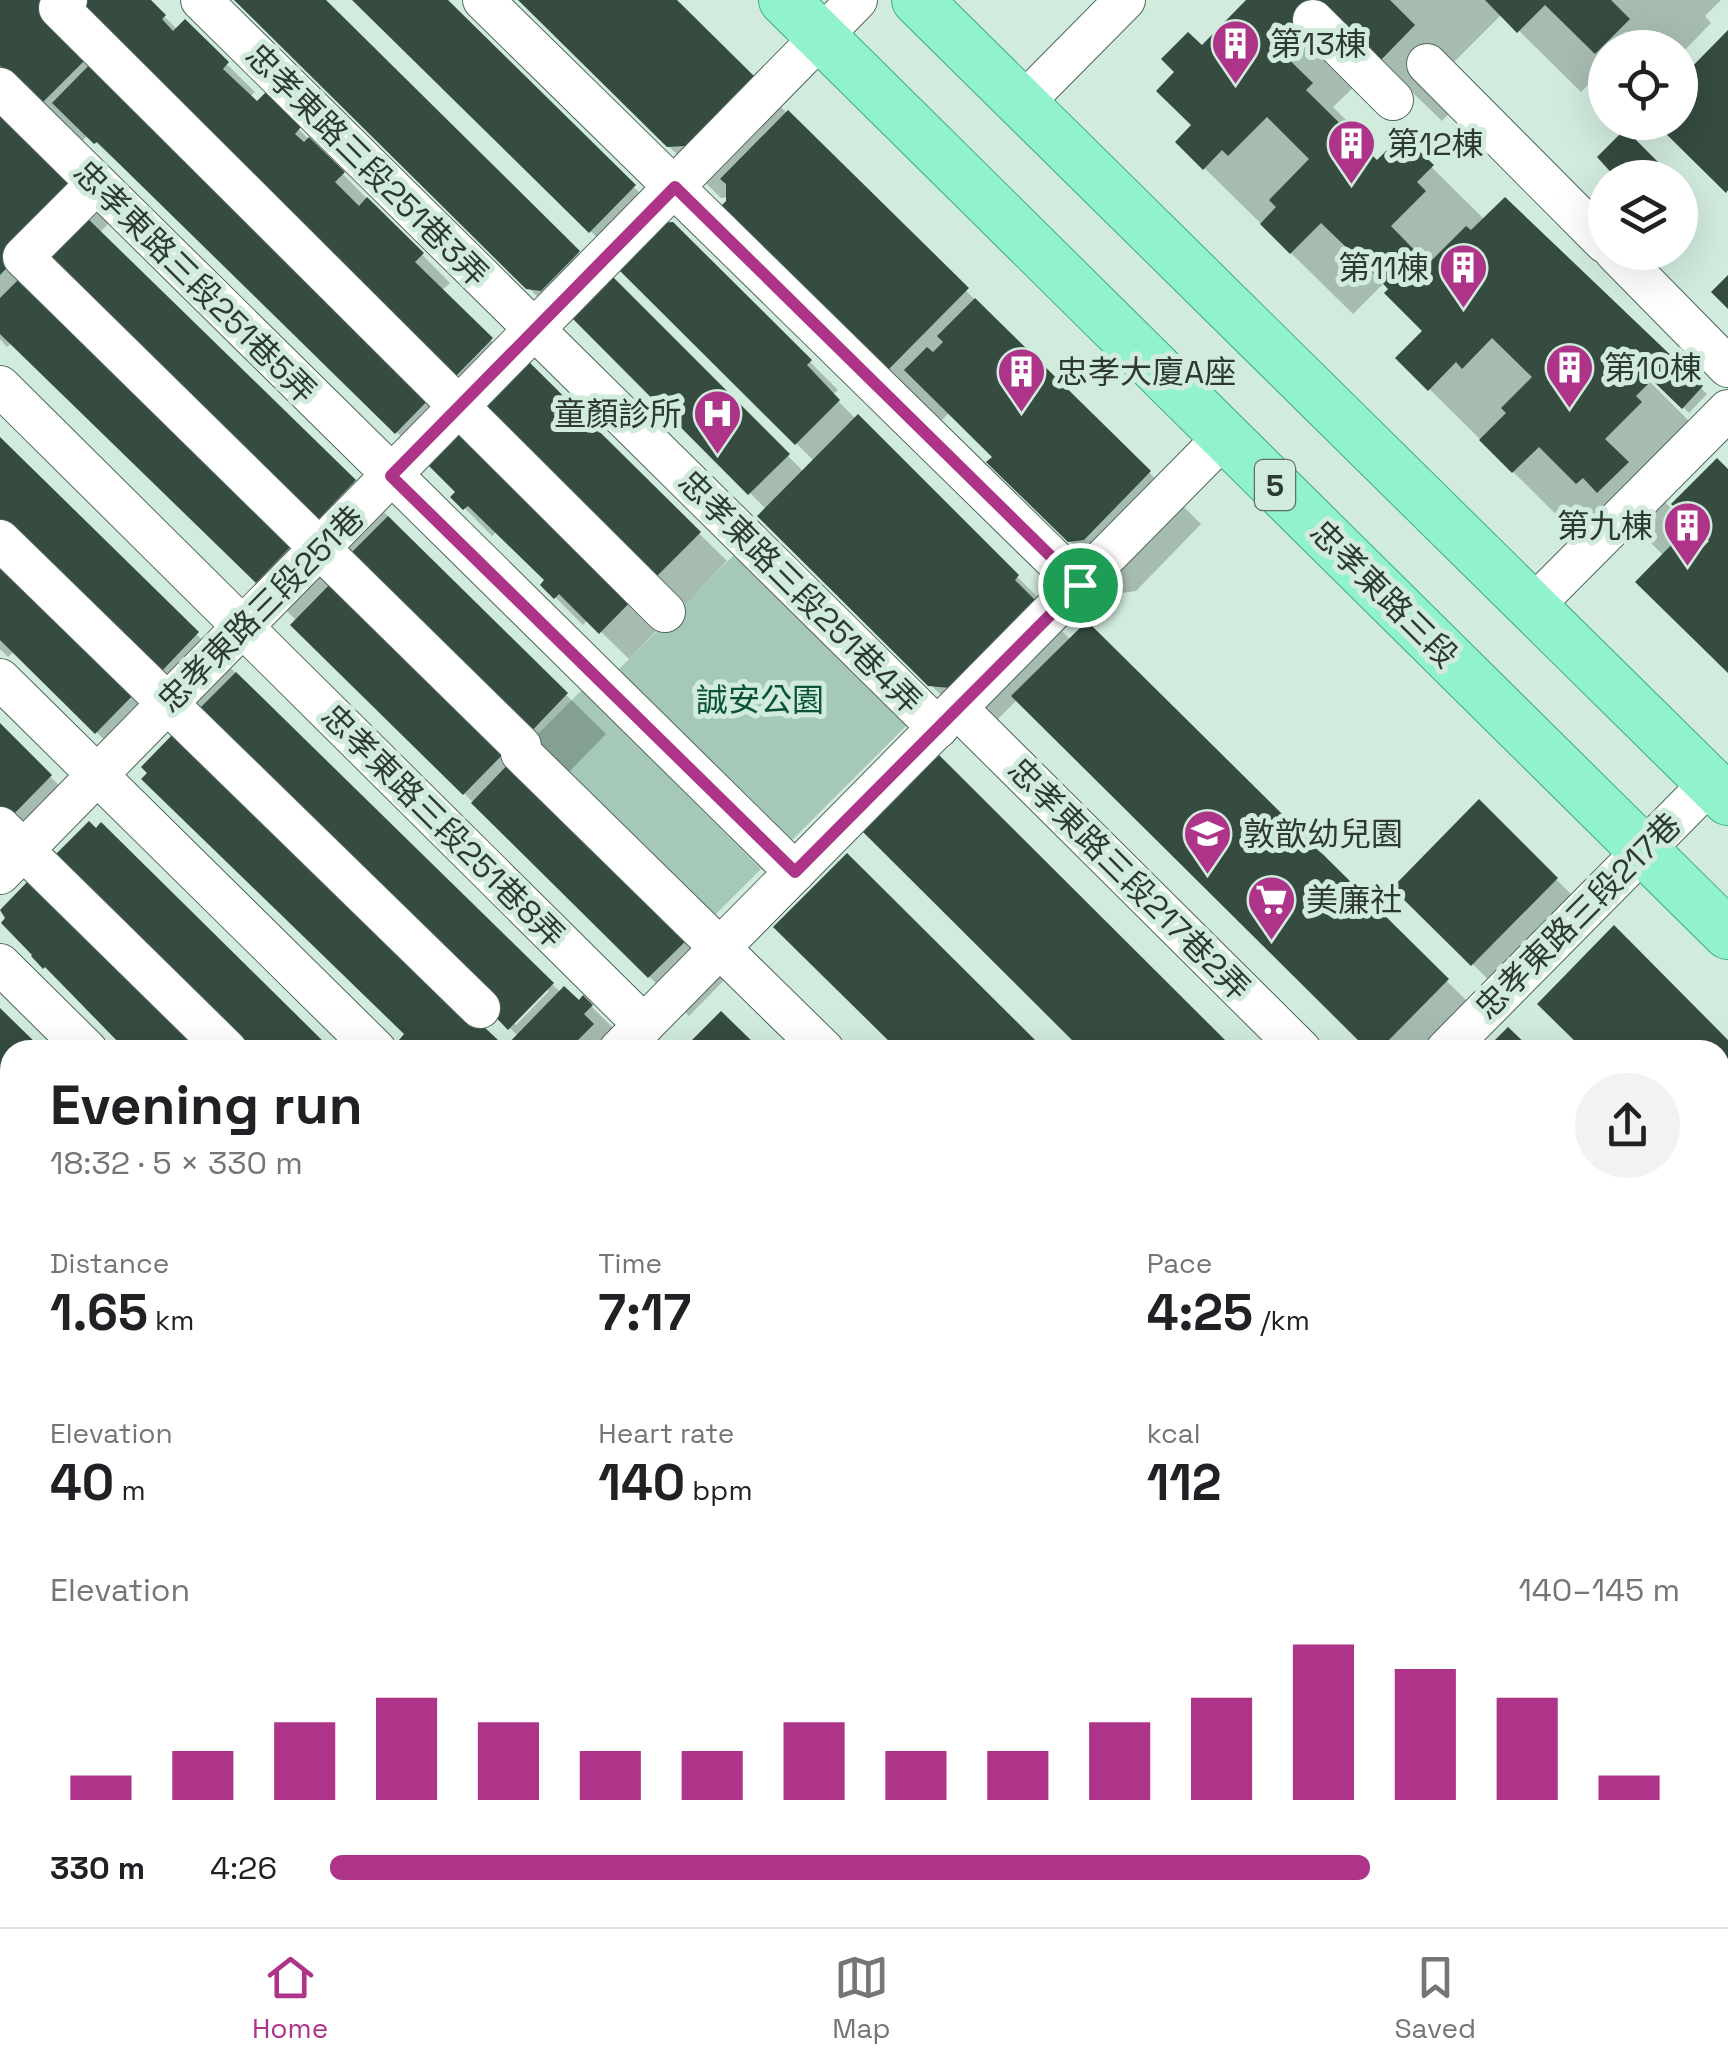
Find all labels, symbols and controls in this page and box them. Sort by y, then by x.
building icon: 第13棟 [1209,18,1261,86]
place label: 第13棟 [1270,24,1367,64]
map controls [1588,30,1698,270]
button: locate [1588,30,1698,140]
street label: 忠孝東路三段251巷3弄 [237,35,497,295]
building icon: 第12棟 [1326,118,1378,186]
place label: 第12棟 [1387,124,1484,164]
street label: 忠孝東路三段251巷5弄 [65,152,325,412]
button: layers [1588,160,1698,270]
building icon: 第11棟 [1438,242,1490,310]
place label: 第11棟 [1338,248,1429,288]
building icon: 第10棟 [1543,342,1595,410]
building icon: 忠孝大廈A座 [995,346,1047,414]
place label: 第10棟 [1604,348,1702,388]
place label: 忠孝大廈A座 [1056,352,1236,392]
hospital icon: 童顏診所 [691,388,743,456]
place label: 童顏診所 [554,394,682,434]
road number: 5 [1255,460,1295,510]
street label: 忠孝東路三段251巷4弄 [670,462,930,722]
street label: 忠孝東路三段251巷 [149,497,373,721]
building icon: 第九棟 [1662,500,1714,568]
place label: 第九棟 [1557,506,1653,546]
street label: 忠孝東路三段 [1302,512,1466,676]
pin [1038,543,1123,628]
icon: arrive [1053,558,1108,613]
park label: 誠安公園 [696,680,824,720]
street label: 忠孝東路三段251巷8弄 [313,696,573,956]
street label: 忠孝東路三段217巷2弄 [1000,750,1258,1008]
street label: 忠孝東路三段217巷 [1467,805,1689,1027]
school or university icon: 敦歆幼兒園 [1182,808,1234,876]
place label: 敦歆幼兒園 [1243,814,1403,854]
supermarket icon: 美廉社 [1245,874,1297,942]
place label: 美廉社 [1306,880,1402,920]
text: Evening run [50,1070,363,1140]
button: share [1575,1073,1680,1178]
text: 18:32 · 5 × 330 m [50,1143,303,1183]
text: Distance [50,1245,169,1281]
text: Time [598,1245,662,1281]
text: Pace [1147,1245,1212,1281]
text: 1.65 [50,1281,148,1345]
text: 7:17 [598,1281,691,1345]
text: 4:25 [1147,1281,1253,1345]
text: km [148,1302,194,1338]
text: /km [1253,1302,1310,1338]
text: Elevation [50,1415,173,1451]
text: Heart rate [598,1415,734,1451]
text: kcal [1147,1415,1201,1451]
text: 40 [50,1451,114,1515]
text: 140 [598,1451,685,1515]
text: 112 [1147,1451,1222,1515]
text: m [114,1472,145,1508]
text: bpm [685,1472,752,1508]
text: Elevation [50,1570,190,1610]
text: 140–145 m [1518,1570,1680,1610]
text: 330 m [50,1848,145,1888]
text: 4:26 [210,1848,277,1888]
tab: Home [252,1950,328,2046]
tab: Map [832,1950,891,2046]
tab: Saved [1394,1950,1476,2046]

